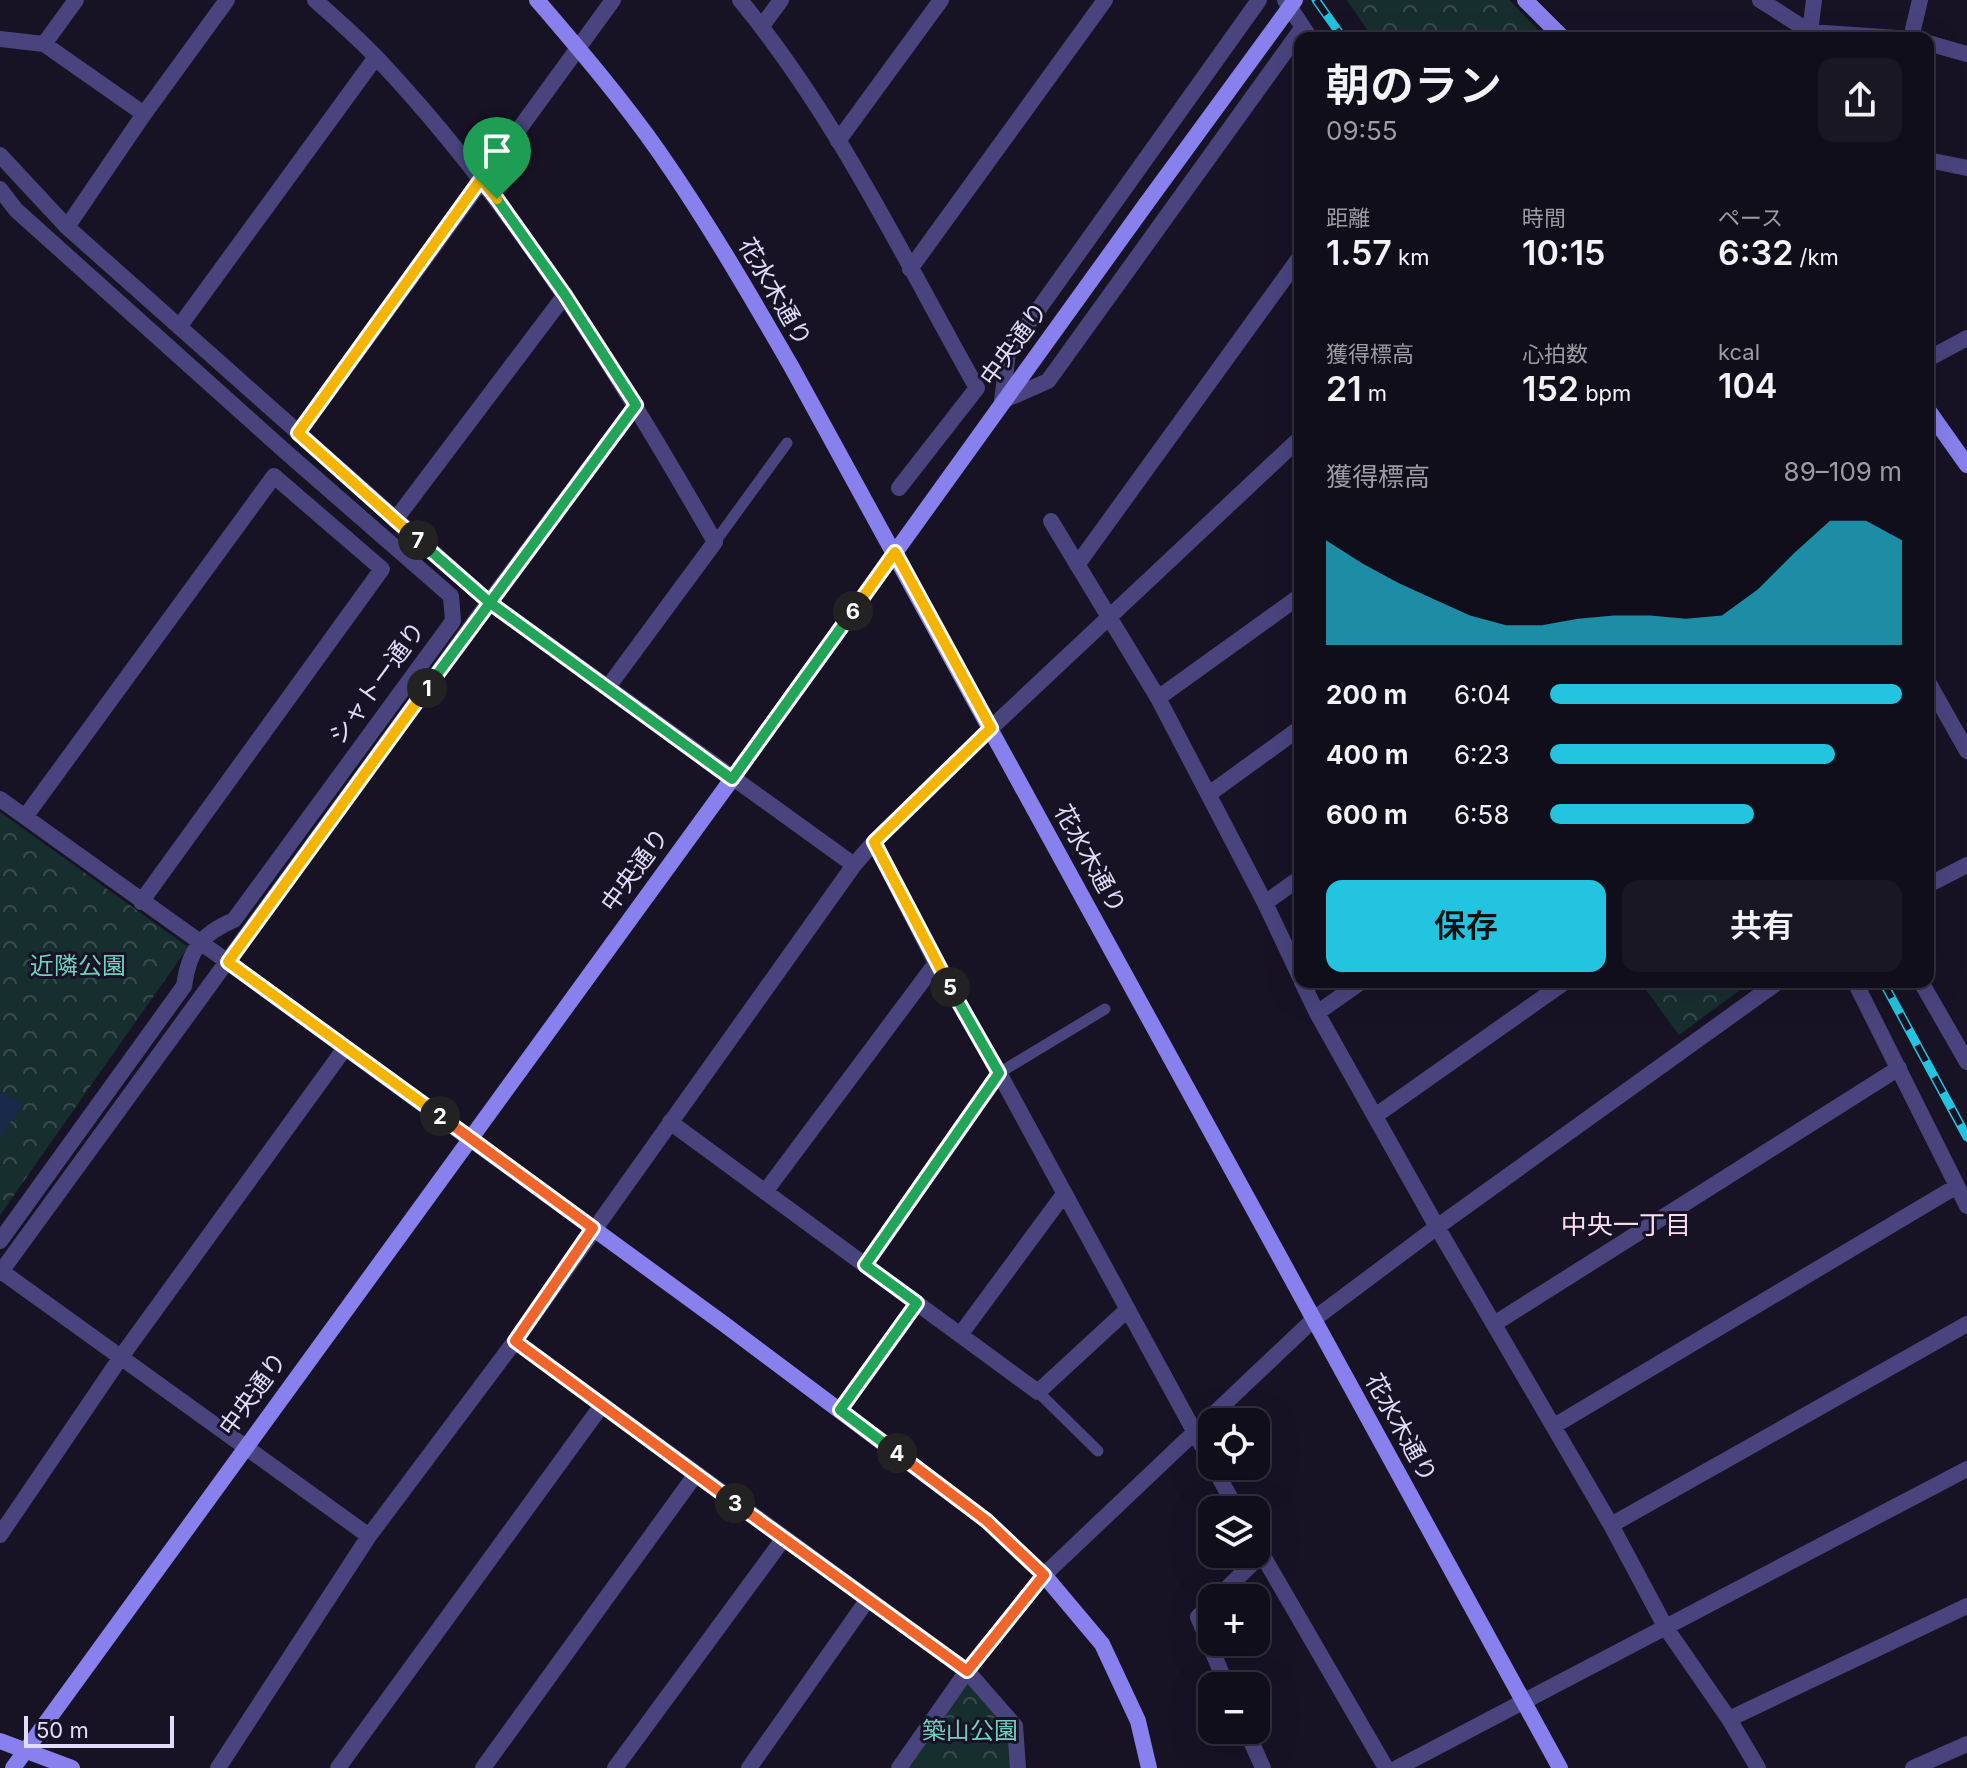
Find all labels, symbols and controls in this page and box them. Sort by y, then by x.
text: 朝のラン [1326,58,1502,112]
button: share [1818,58,1902,142]
text: 09:55 [1326,115,1398,146]
pin [463,117,531,199]
icon: arrive [475,129,519,173]
text: 距離 [1326,205,1370,231]
text: 時間 [1522,205,1566,231]
text: ペース [1718,205,1783,231]
text: 1.57 [1326,232,1392,273]
text: 10:15 [1522,232,1605,273]
text: 6:32 [1718,232,1793,273]
street label: 花水木通り [733,233,818,351]
text: km [1392,244,1429,270]
text: /km [1793,244,1839,270]
street label: 中央通り [974,296,1054,391]
text: kcal [1718,339,1760,365]
text: 獲得標高 [1326,341,1414,367]
text: 心拍数 [1522,341,1588,367]
text: 104 [1718,365,1777,406]
text: 21 [1326,368,1362,409]
text: 152 [1522,368,1579,409]
text: m [1362,380,1387,406]
text: bpm [1579,380,1631,406]
text: 89–109 m [1784,456,1902,487]
text: 獲得標高 [1326,461,1430,492]
pin: 7 [398,520,438,560]
text: 7 [412,527,424,553]
pin: 6 [833,591,873,631]
text: 6 [846,598,860,624]
street label: シャトー通り [323,616,431,749]
pin: 1 [407,668,447,708]
text: 1 [422,675,432,701]
text: 200 m [1326,679,1407,710]
text: 6:04 [1454,679,1511,710]
text: 400 m [1326,739,1409,770]
text: 6:23 [1454,739,1510,770]
street label: 花水木通り [1049,799,1132,918]
text: 600 m [1326,799,1408,830]
text: 6:58 [1454,799,1510,830]
street label: 中央通り [595,822,675,917]
button: 保存 [1326,880,1606,972]
button: 共有 [1622,880,1902,972]
park label: 近隣公園 [30,951,126,980]
pin: 5 [930,967,970,1007]
text: 5 [943,974,957,1000]
pin: 2 [420,1096,460,1136]
text: 2 [433,1103,447,1129]
district label: 中央一丁目 [1561,1209,1691,1240]
street label: 中央通り [213,1346,293,1441]
street label: 花水木通り [1360,1368,1443,1487]
map controls [1198,1408,1270,1744]
button: locate [1198,1408,1270,1480]
pin: 4 [877,1433,917,1473]
text: 4 [890,1440,904,1466]
pin: 3 [715,1483,755,1523]
text: 3 [728,1490,742,1516]
button: layers [1198,1496,1270,1568]
button: + [1198,1584,1270,1656]
button: − [1198,1672,1270,1744]
scale bar [24,1712,174,1748]
park label: 築山公園 [922,1716,1018,1745]
text: 50 m [36,1717,89,1743]

